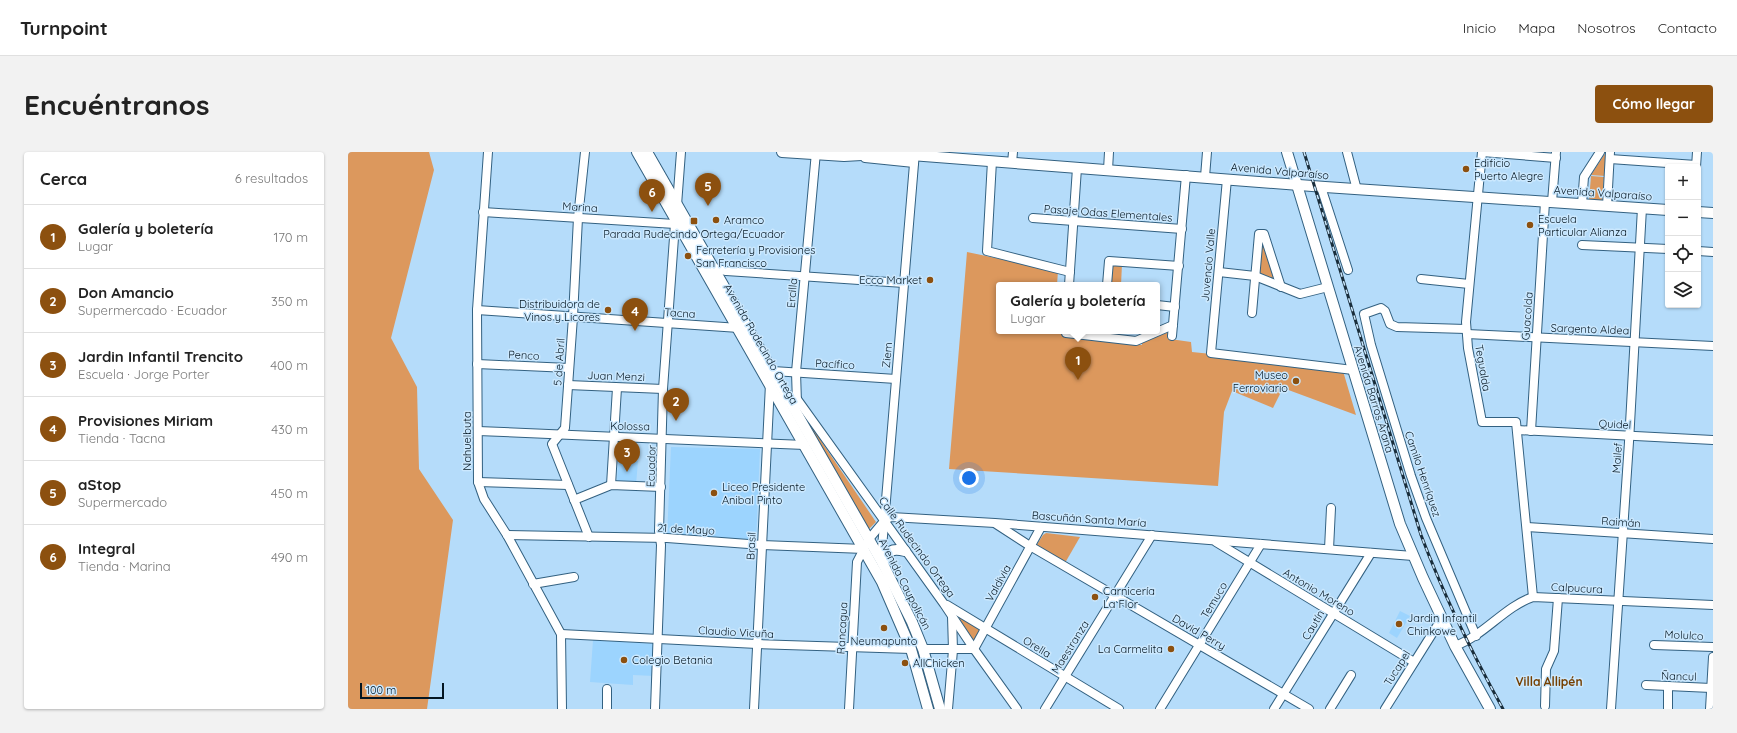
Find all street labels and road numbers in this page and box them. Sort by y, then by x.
street label: Avenida Valparaíso [1230,160,1330,182]
street label: Avenida Valparaíso [1553,183,1653,203]
street label: Marina [562,199,598,215]
street label: Pasaje Odas Elementales [1043,202,1173,224]
street label: Juvencio Valle [1198,228,1218,302]
street label: Ercilla [784,277,800,309]
street label: Avenida Rudecindo Ortega [721,281,801,407]
street label: Guacolda [1518,291,1536,341]
street label: Tacna [664,305,696,321]
street label: Sargento Aldea [1550,321,1630,337]
street label: 5 de Abril [550,338,568,386]
street label: Ziem [879,342,895,368]
street label: Avenida Barros Arana [1351,344,1397,454]
street label: Tegualda [1472,344,1494,392]
street label: Penco [508,347,540,363]
street label: Pacífico [815,356,856,372]
street label: Juan Menzi [587,368,645,384]
street label: Nahuelbuta [460,411,474,471]
street label: Quidel [1598,416,1632,432]
street label: Kolossa [610,419,650,433]
street label: Camilo Henríquez [1402,429,1444,519]
street label: Mailef [1609,442,1625,474]
street label: Ecuador [643,444,659,487]
street label: Calle Rudecindo Ortega [876,494,958,600]
street label: Bascuñán Santa María [1031,508,1147,530]
street label: Raimán [1601,514,1641,530]
street label: 21 de Mayo [657,521,716,538]
street label: Brasil [743,532,759,560]
street label: Avenida Caupolicán [876,536,934,632]
street label: Valdivia [982,562,1014,604]
street label: Antonio Moreno [1281,565,1358,619]
street label: Temuco [1198,579,1231,621]
street label: Calpucura [1551,580,1603,596]
street label: Rancagua [834,601,850,655]
street label: Cautín [1299,607,1327,643]
street label: David Perry [1170,611,1228,653]
street label: Maestranza [1048,618,1092,676]
street label: Claudio Vicuña [698,623,774,641]
street label: Molulco [1664,627,1704,643]
street label: Orella [1020,633,1054,661]
street label: Tucapel [1381,648,1413,688]
street label: Ñancul [1661,668,1697,684]

